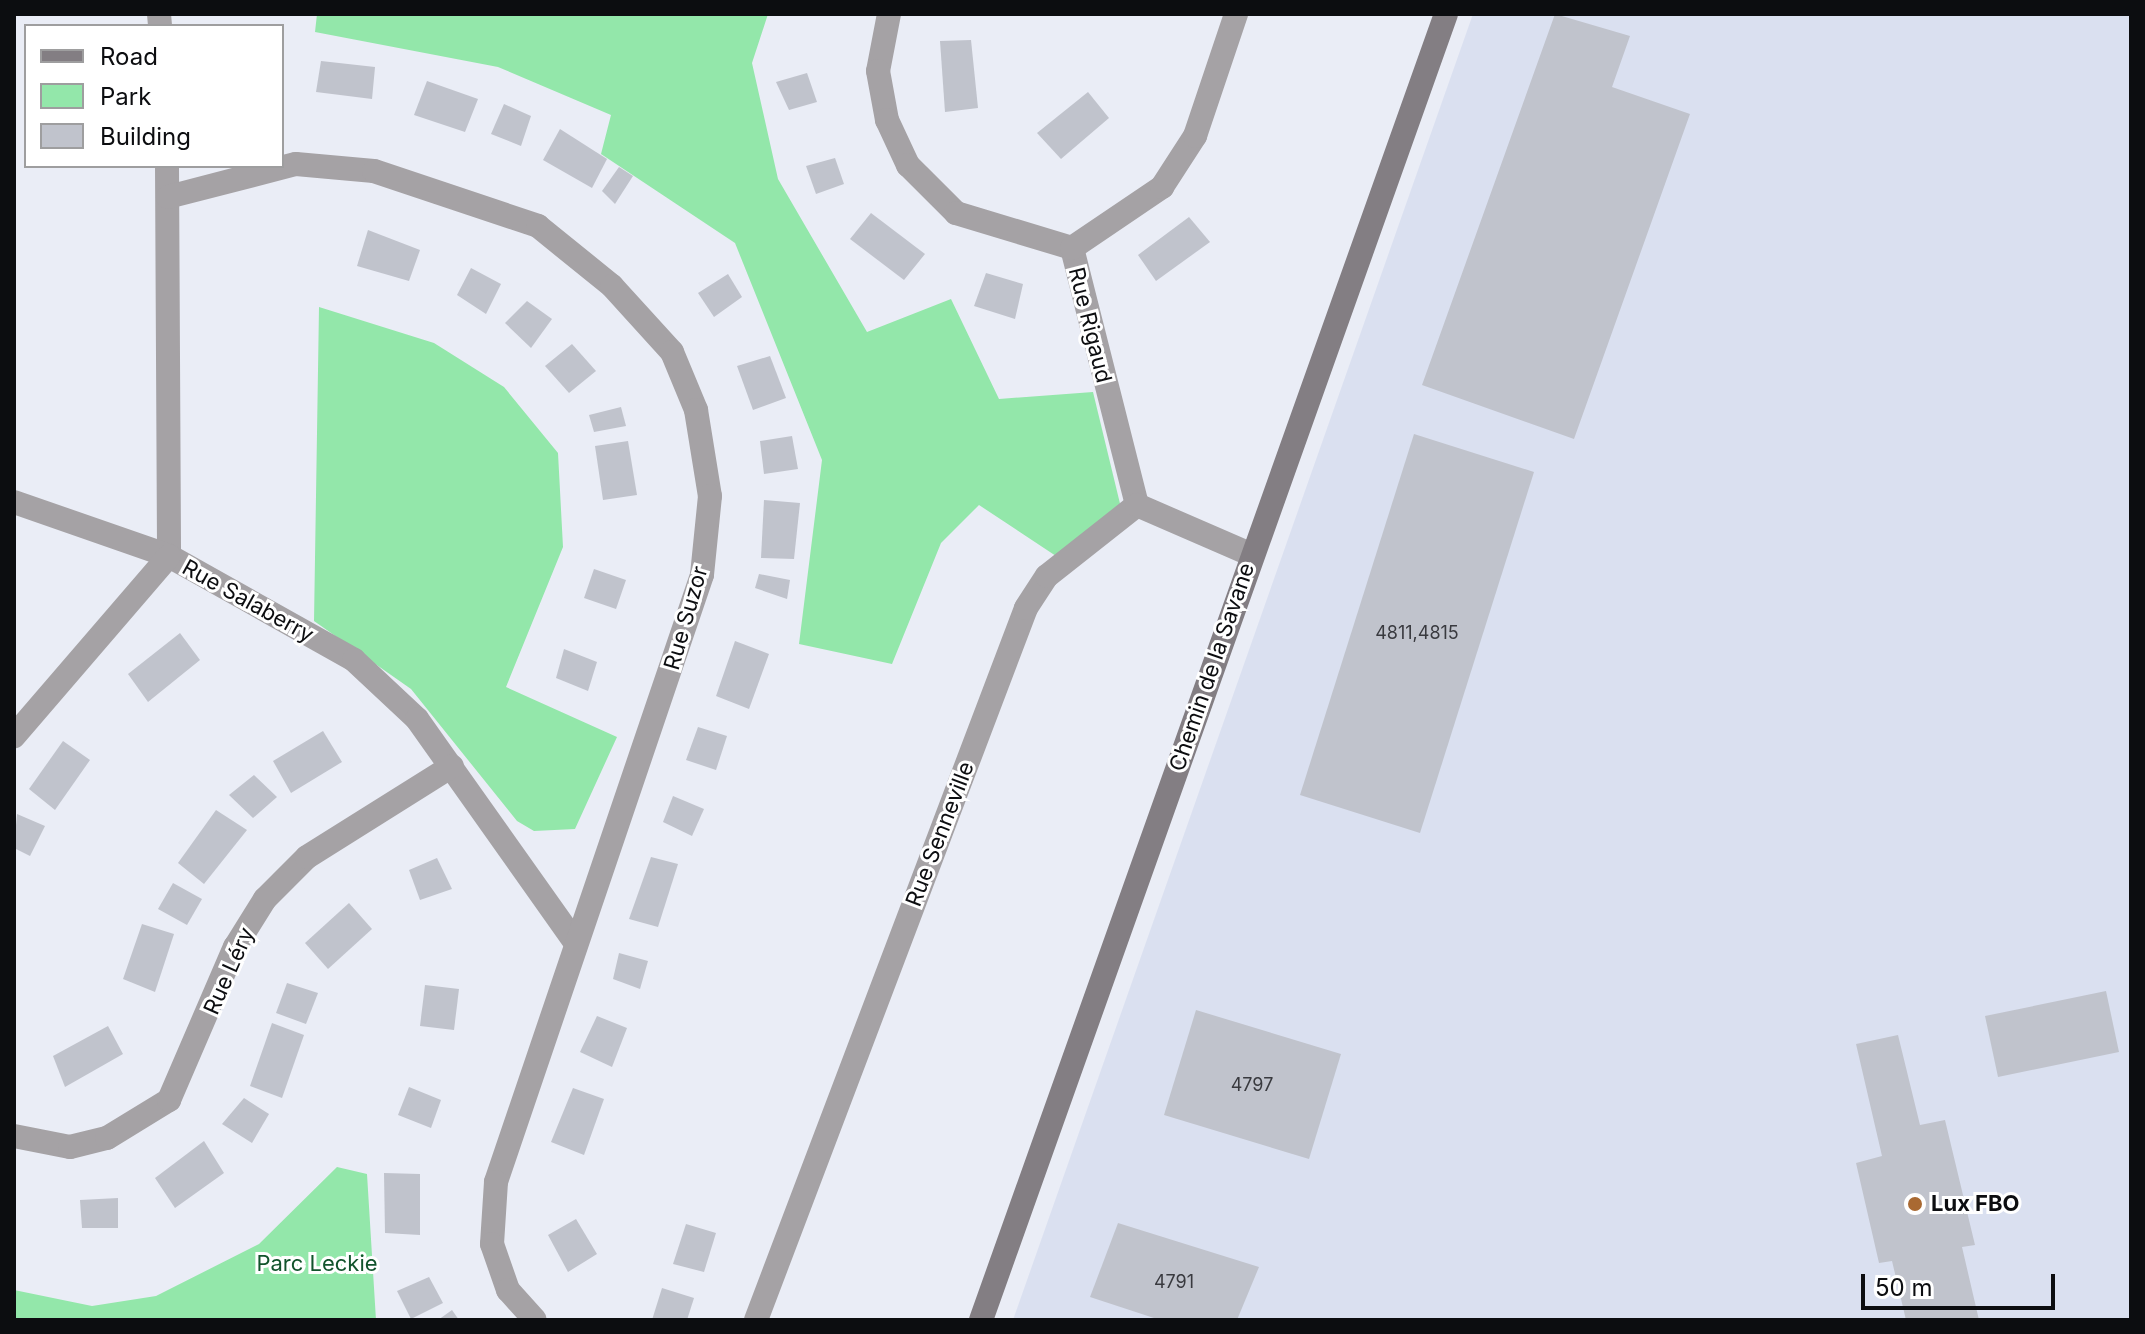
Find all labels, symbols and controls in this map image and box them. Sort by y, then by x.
legend [24,24,284,168]
text: Road [100,42,158,71]
text: Park [100,82,151,111]
text: Building [100,122,191,151]
street label: Rue Rigaud [1063,265,1117,385]
street label: Rue Salaberry [178,554,318,648]
street label: Chemin de la Savane [1164,559,1260,775]
street label: Rue Suzor [659,563,713,673]
house number: 4811,4815 [1375,622,1459,644]
street label: Rue Senneville [900,758,980,910]
street label: Rue Léry [198,923,260,1019]
house number: 4797 [1231,1074,1273,1096]
place label: Lux FBO [1931,1191,2020,1217]
marker: Lux FBO [1906,1195,1924,1213]
park label: Parc Leckie [256,1251,378,1277]
scale bar [1865,1258,2059,1308]
house number: 4791 [1154,1271,1194,1293]
text: 50 m [1875,1273,1933,1302]

